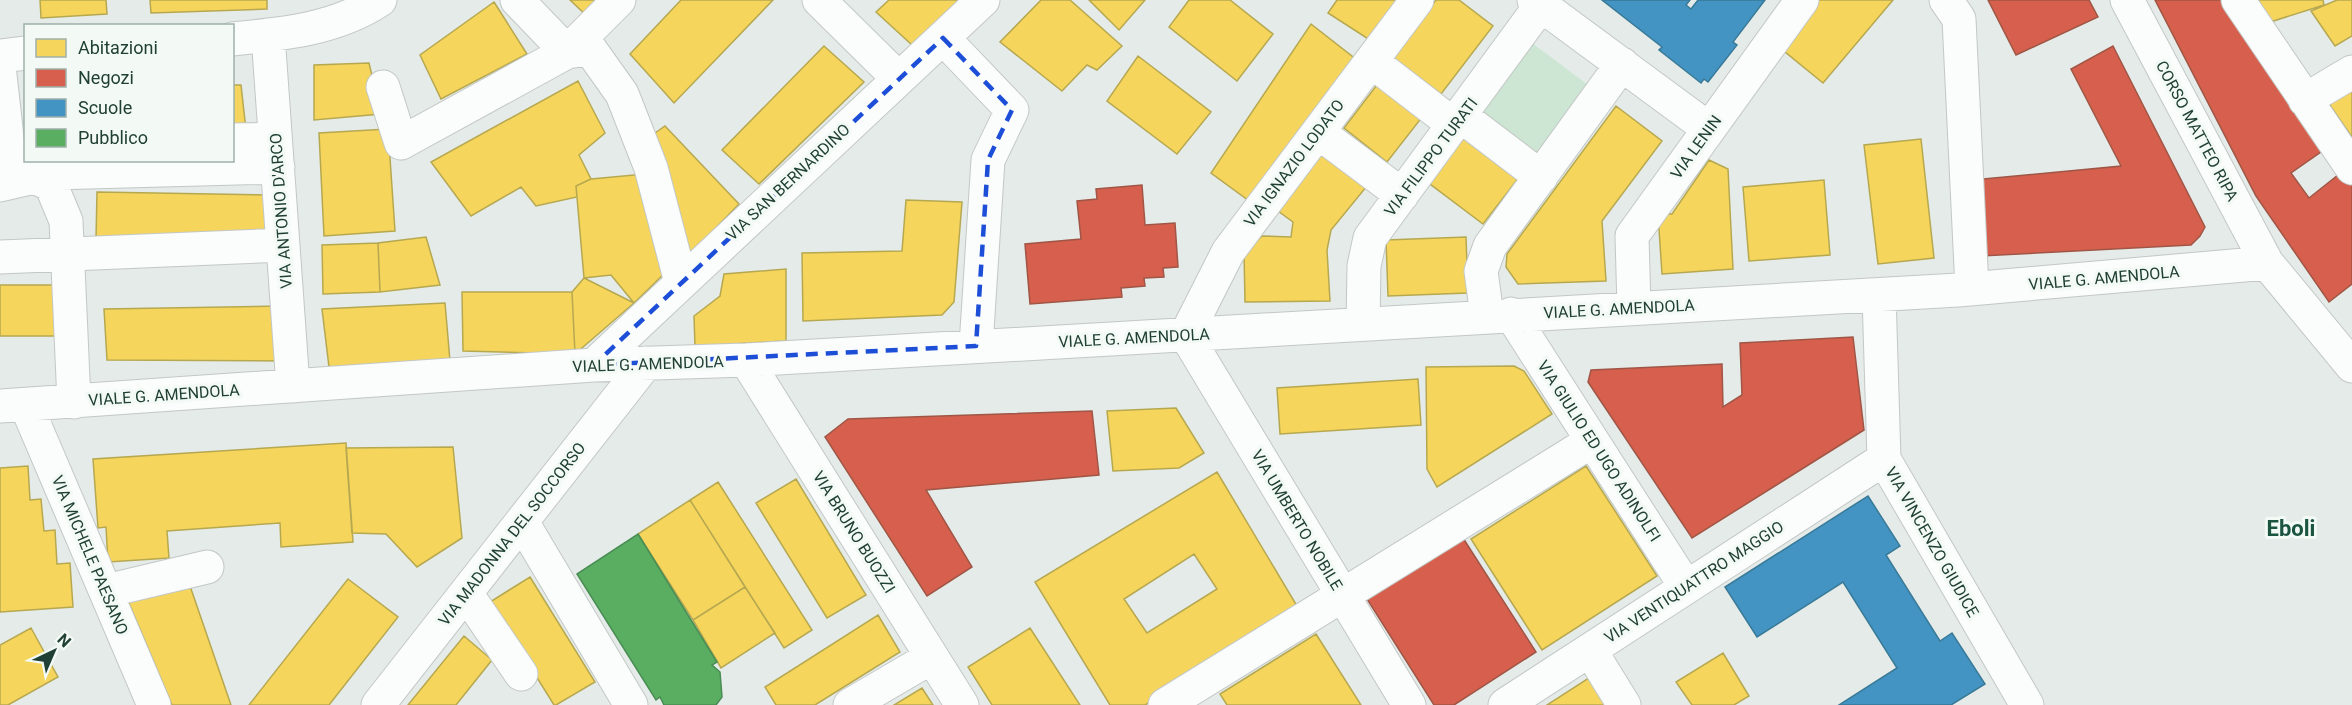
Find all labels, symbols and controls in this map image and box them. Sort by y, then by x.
legend [24,24,234,162]
text: Abitazioni [78,37,158,58]
street label: CORSO MATTEO RIPA [2152,58,2242,205]
text: Negozi [78,67,134,88]
street label: VIA FILIPPO TURATI [1380,94,1482,220]
street label: VIA IGNAZIO LODATO [1240,96,1348,230]
text: Scuole [78,97,132,118]
street label: VIA LENIN [1667,111,1725,183]
street label: VIA SAN BERNARDINO [722,120,854,244]
text: Pubblico [78,127,148,148]
street label: VIA ANTONIO D'ARCO [266,133,296,289]
street label: VIALE G. AMENDOLA [2028,262,2181,294]
street label: VIALE G. AMENDOLA [1543,296,1696,322]
street label: VIALE G. AMENDOLA [1058,325,1211,351]
street label: VIALE G. AMENDOLA [572,352,725,376]
street label: VIA GIULIO ED UGO ADINOLFI [1533,357,1665,545]
street label: VIALE G. AMENDOLA [88,380,241,410]
street label: VIA MADONNA DEL SOCCORSO [435,439,589,629]
street label: VIA UMBERTO NOBILE [1248,446,1346,594]
street label: VIA VINCENZO GIUDICE [1881,464,1983,620]
street label: VIA BRUNO BUOZZI [809,467,899,597]
street label: VIA MICHELE PAESANO [48,473,132,637]
district label: Eboli [2267,516,2315,541]
street label: VIA VENTIQUATTRO MAGGIO [1601,517,1787,647]
north arrow [24,621,84,681]
text: N [53,630,75,651]

